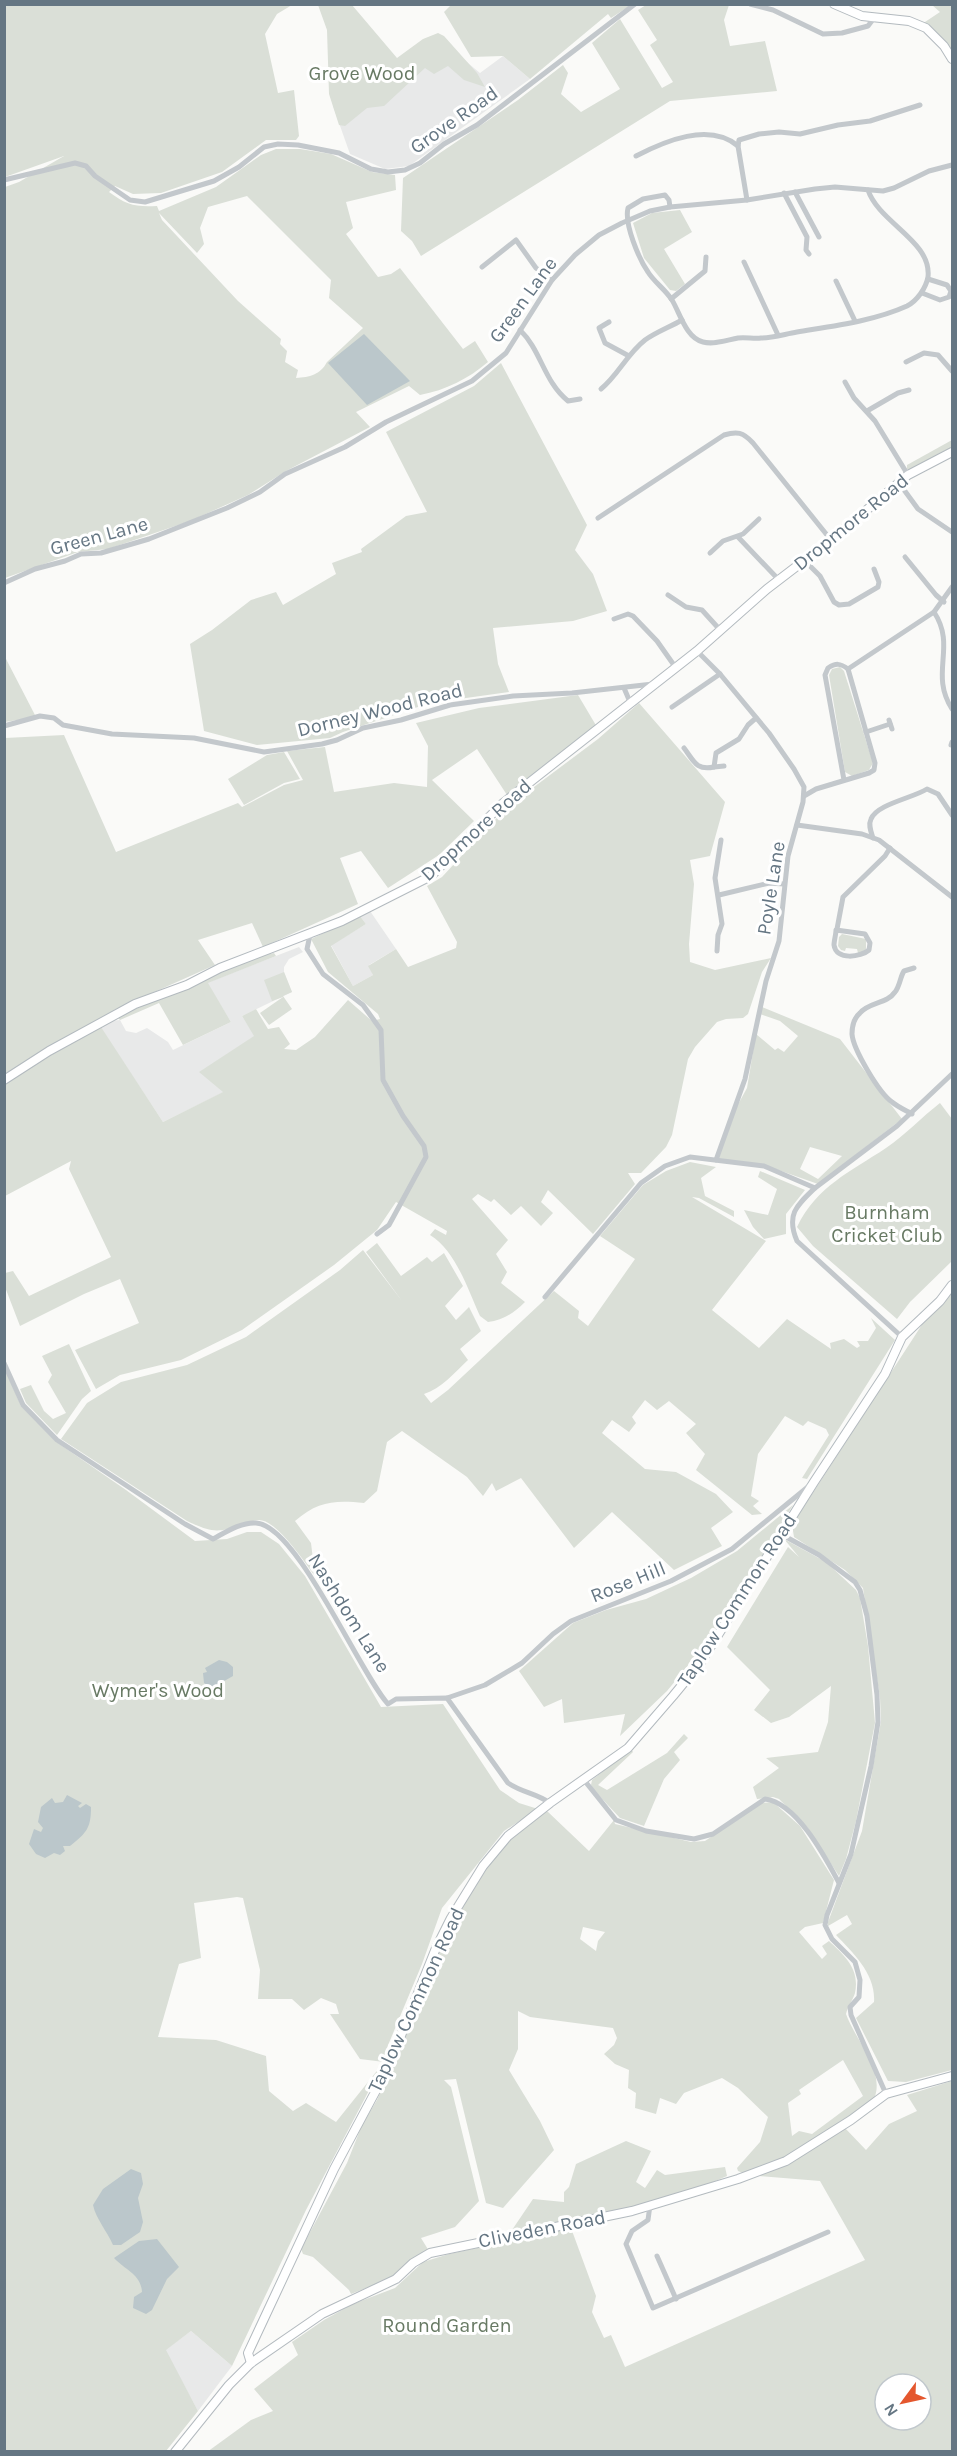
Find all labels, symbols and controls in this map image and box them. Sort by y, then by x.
park label: Grove Wood [308,62,416,85]
street label: Grove Road [406,81,502,159]
street label: Green Lane [484,253,562,347]
street label: Dropmore Road [789,469,913,575]
street label: Green Lane [48,512,150,560]
street label: Dorney Wood Road [295,678,465,742]
street label: Dropmore Road [416,774,536,886]
street label: Poyle Lane [752,839,790,937]
park label: Burnham Cricket Club [831,1201,943,1247]
street label: Taplow Common Road [673,1509,801,1691]
street label: Nashdom Lane [303,1549,395,1677]
street label: Rose Hill [587,1556,669,1608]
park label: Wymer's Wood [92,1679,224,1702]
street label: Taplow Common Road [363,1904,469,2096]
street label: Cliveden Road [476,2205,608,2253]
park label: Round Garden [382,2314,512,2337]
north arrow [873,2372,933,2432]
text: N [880,2400,902,2420]

